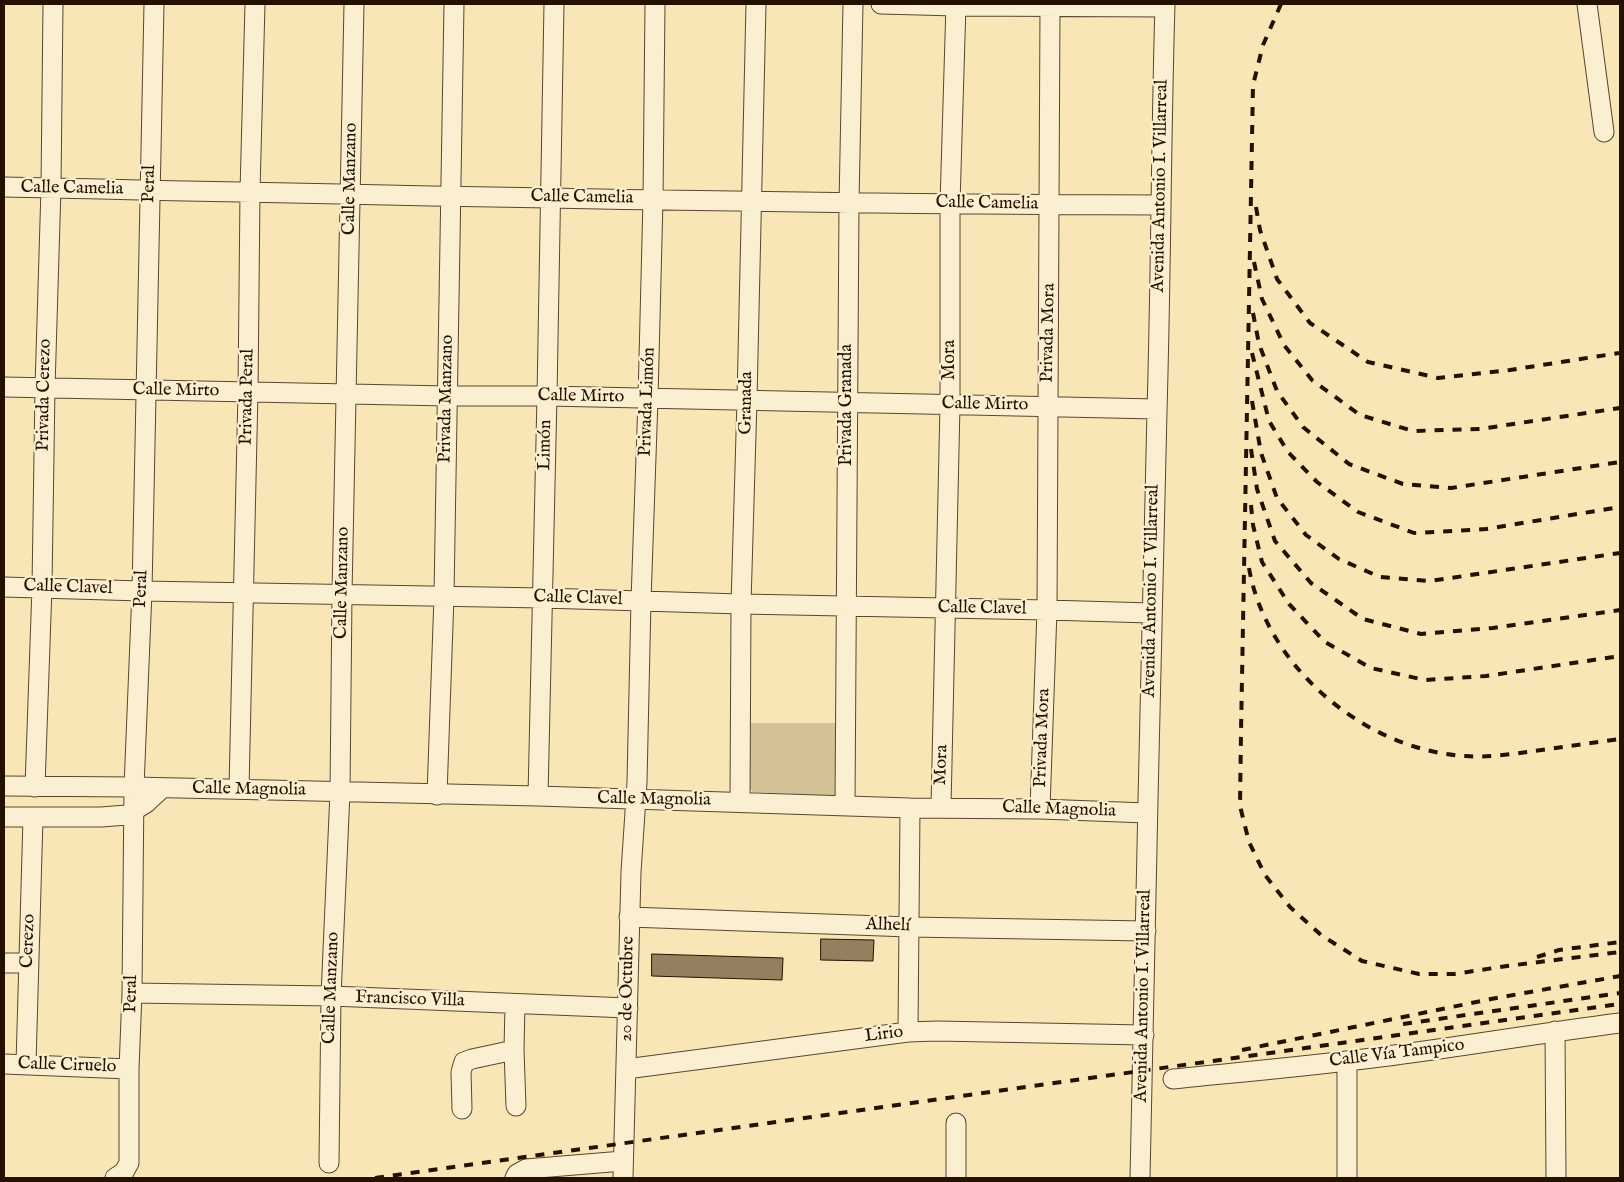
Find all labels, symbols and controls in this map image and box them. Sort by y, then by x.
street label: Avenida Antonio I. Villarreal [1148,79,1174,293]
street label: Calle Manzano [339,123,363,235]
street label: Peral [139,165,161,203]
street label: Calle Camelia [20,177,124,201]
street label: Calle Camelia [530,186,634,210]
street label: Calle Camelia [935,192,1039,216]
street label: Privada Mora [1037,283,1061,383]
street label: Privada Manzano [435,335,459,463]
street label: Privada Cerezo [33,338,57,452]
street label: Mora [939,340,961,380]
street label: Privada Granada [836,344,858,466]
street label: Privada Limón [635,347,661,457]
street label: Privada Peral [236,349,260,445]
street label: Granada [736,371,758,435]
street label: Calle Mirto [132,379,220,403]
street label: Calle Mirto [537,385,625,409]
street label: Calle Mirto [941,393,1029,417]
street label: Limón [535,419,557,471]
street label: Avenida Antonio I. Villarreal [1139,484,1165,698]
street label: Calle Manzano [331,527,355,639]
street label: Peral [131,570,153,608]
street label: Calle Clavel [23,576,113,600]
street label: Calle Clavel [533,587,623,611]
street label: Calle Clavel [937,597,1027,621]
street label: Privada Mora [1030,688,1056,788]
street label: Mora [930,744,954,786]
street label: Calle Magnolia [192,778,306,802]
street label: Calle Magnolia [597,788,711,812]
street label: Calle Magnolia [1002,797,1116,823]
street label: Avenida Antonio I. Villarreal [1131,889,1157,1103]
street label: Cerezo [17,914,41,968]
street label: Alhelí [865,914,911,938]
street label: Calle Manzano [319,932,345,1044]
street label: 20 de Octubre [616,936,640,1042]
street label: Peral [121,975,143,1013]
street label: Francisco Villa [355,987,465,1013]
street label: Lirio [864,1022,904,1048]
street label: Calle Vía Tampico [1328,1035,1466,1073]
street label: Calle Ciruelo [17,1053,117,1079]

